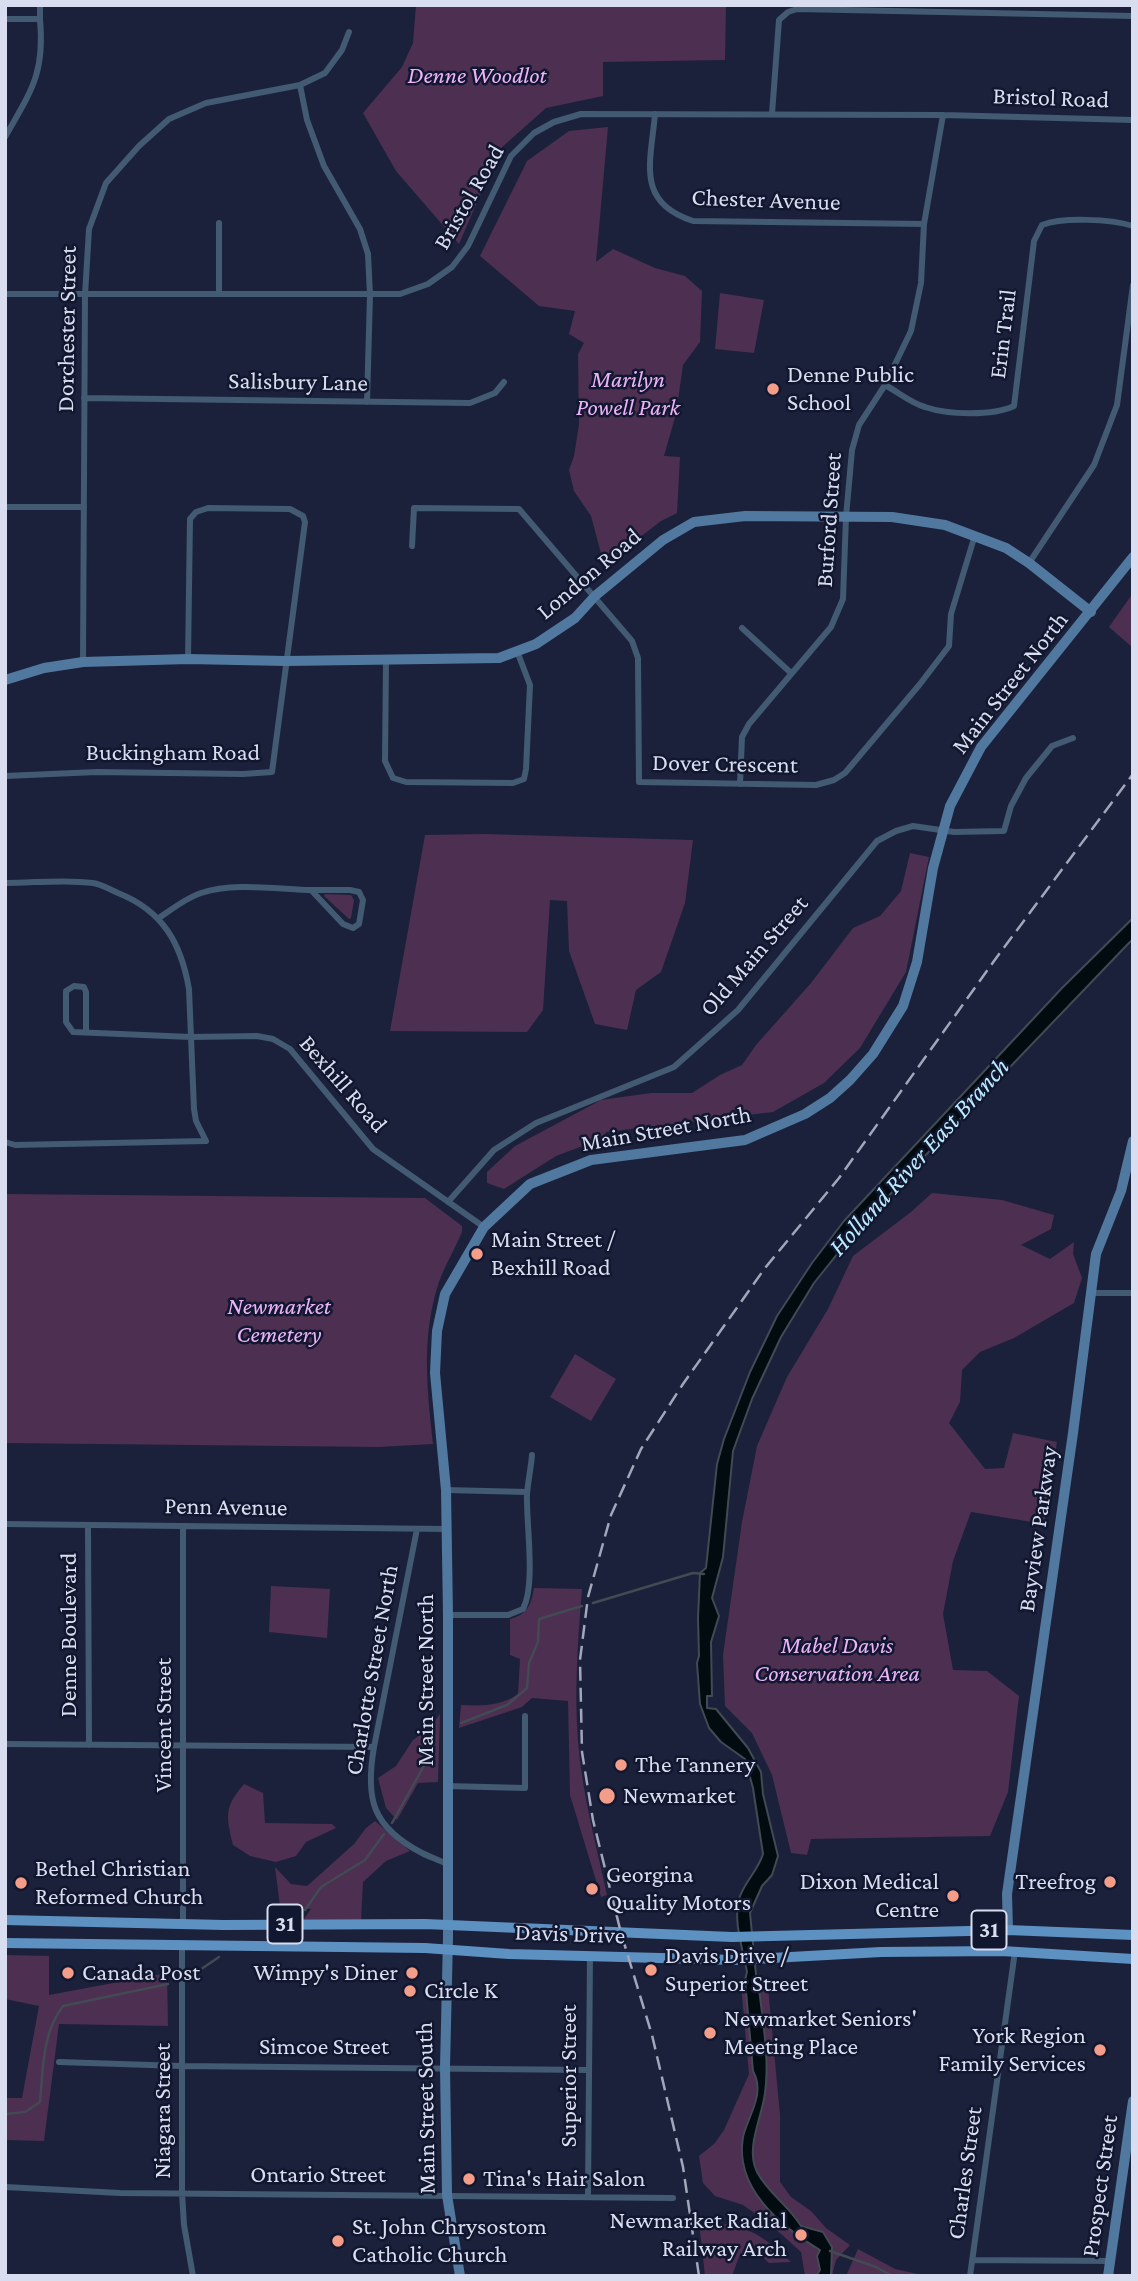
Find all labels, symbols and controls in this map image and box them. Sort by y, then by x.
park label: Denne Woodlot [408,62,546,90]
street label: Bristol Road [992,82,1110,114]
street label: Bristol Road [427,139,511,255]
street label: Chester Avenue [691,183,841,217]
street label: Dorchester Street [51,246,83,412]
street label: Erin Trail [983,288,1023,380]
place label: Denne Public School [787,361,914,417]
street label: Salisbury Lane [228,366,368,398]
park label: Marilyn Powell Park [576,366,680,422]
marker: Denne Public School [765,381,781,397]
street label: Burford Street [810,452,848,588]
street label: London Road [531,522,647,626]
street label: Main Street North [946,606,1074,760]
street label: Buckingham Road [86,739,260,767]
street label: Dover Crescent [652,748,798,780]
street label: Old Main Street [694,890,814,1022]
street label: Bexhill Road [293,1029,393,1139]
water label: Holland River East Branch [822,1052,1016,1262]
street label: Main Street North [579,1100,753,1158]
place label: Main Street / Bexhill Road [491,1226,615,1282]
marker: Main Street / Bexhill Road [469,1246,485,1262]
park label: Newmarket Cemetery [227,1293,331,1349]
street label: Bayview Parkway [1012,1444,1064,1614]
street label: Penn Avenue [164,1492,288,1522]
street label: Denne Boulevard [55,1553,83,1717]
street label: Charlotte Street North [339,1563,405,1777]
street label: Main Street North [412,1594,440,1766]
park label: Mabel Davis Conservation Area [754,1632,920,1688]
street label: Vincent Street [150,1658,178,1792]
place label: The Tannery [635,1751,755,1779]
marker: The Tannery [613,1757,629,1773]
place label: Newmarket [623,1782,735,1810]
marker: Newmarket [597,1786,617,1806]
place label: Bethel Christian Reformed Church [35,1855,203,1911]
place label: Georgina Quality Motors [606,1861,751,1917]
place label: Dixon Medical Centre [800,1868,939,1924]
place label: Treefrog [1015,1868,1096,1896]
marker: Treefrog [1102,1874,1118,1890]
marker: Bethel Christian Reformed Church [13,1875,29,1891]
marker: Georgina Quality Motors [584,1881,600,1897]
marker: Dixon Medical Centre [945,1888,961,1904]
road number: 31 [268,1904,302,1943]
road number: 31 [972,1910,1006,1950]
street label: Davis Drive [514,1918,626,1950]
place label: Davis Drive / Superior Street [665,1942,808,1998]
place label: Canada Post [82,1959,200,1987]
place label: Wimpy's Diner [254,1959,398,1987]
marker: Davis Drive / Superior Street [643,1962,659,1978]
marker: Canada Post [60,1965,76,1981]
marker: Wimpy's Diner [404,1965,420,1981]
place label: Circle K [424,1977,497,2005]
marker: Circle K [402,1983,418,1999]
street label: Superior Street [555,2004,583,2148]
place label: Newmarket Seniors' Meeting Place [724,2005,917,2061]
street label: Main Street South [410,2022,442,2194]
place label: York Region Family Services [939,2022,1086,2078]
marker: Newmarket Seniors' Meeting Place [702,2025,718,2041]
street label: Simcoe Street [259,2033,389,2061]
marker: York Region Family Services [1092,2042,1108,2058]
street label: Niagara Street [149,2043,177,2179]
street label: Charles Street [941,2105,989,2241]
street label: Prospect Street [1076,2113,1124,2259]
street label: Ontario Street [250,2161,386,2189]
place label: Tina's Hair Salon [483,2165,645,2193]
marker: Tina's Hair Salon [461,2171,477,2187]
place label: Newmarket Radial Railway Arch [610,2207,787,2263]
place label: St. John Chrysostom Catholic Church [352,2213,547,2269]
marker: Newmarket Radial Railway Arch [793,2227,809,2243]
marker: St. John Chrysostom Catholic Church [330,2233,346,2249]

